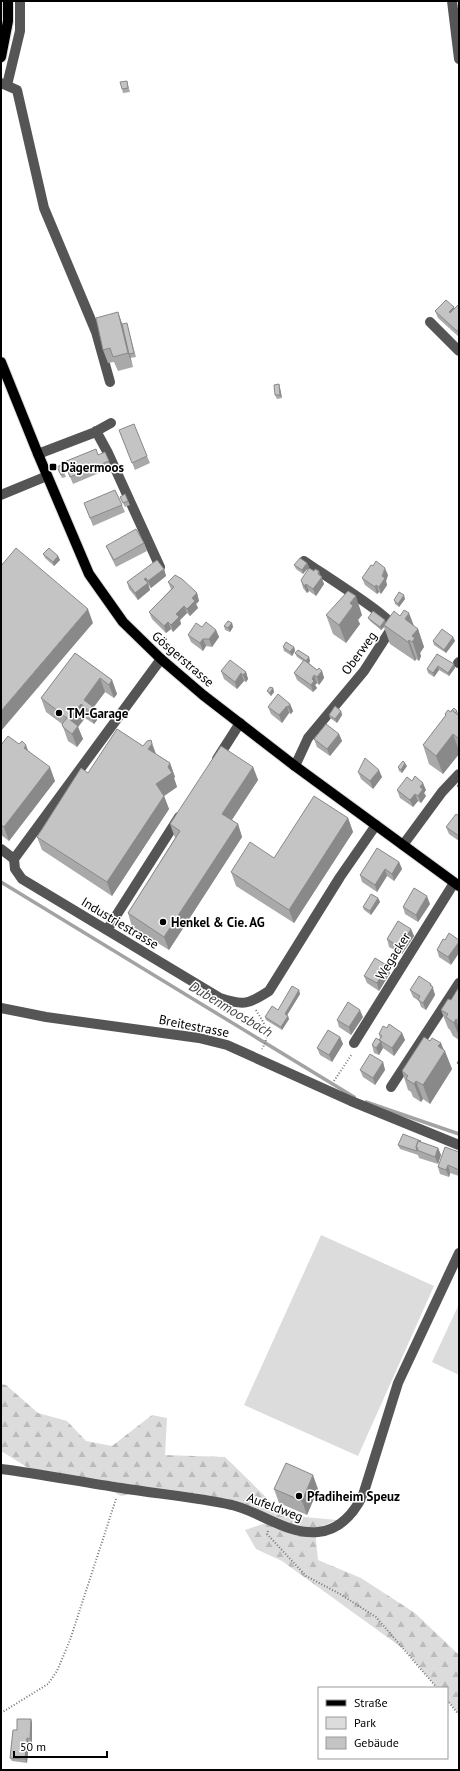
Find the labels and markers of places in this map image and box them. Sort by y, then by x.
place label: Dägermoos [61,459,124,476]
marker: Dägermoos [48,462,58,472]
place label: TM-Garage [67,705,129,722]
marker: TM-Garage [54,708,64,718]
place label: Henkel & Cie. AG [171,914,265,931]
marker: Henkel & Cie. AG [158,917,168,927]
place label: Pfadiheim Speuz [307,1488,400,1505]
marker: Pfadiheim Speuz [294,1491,304,1501]

